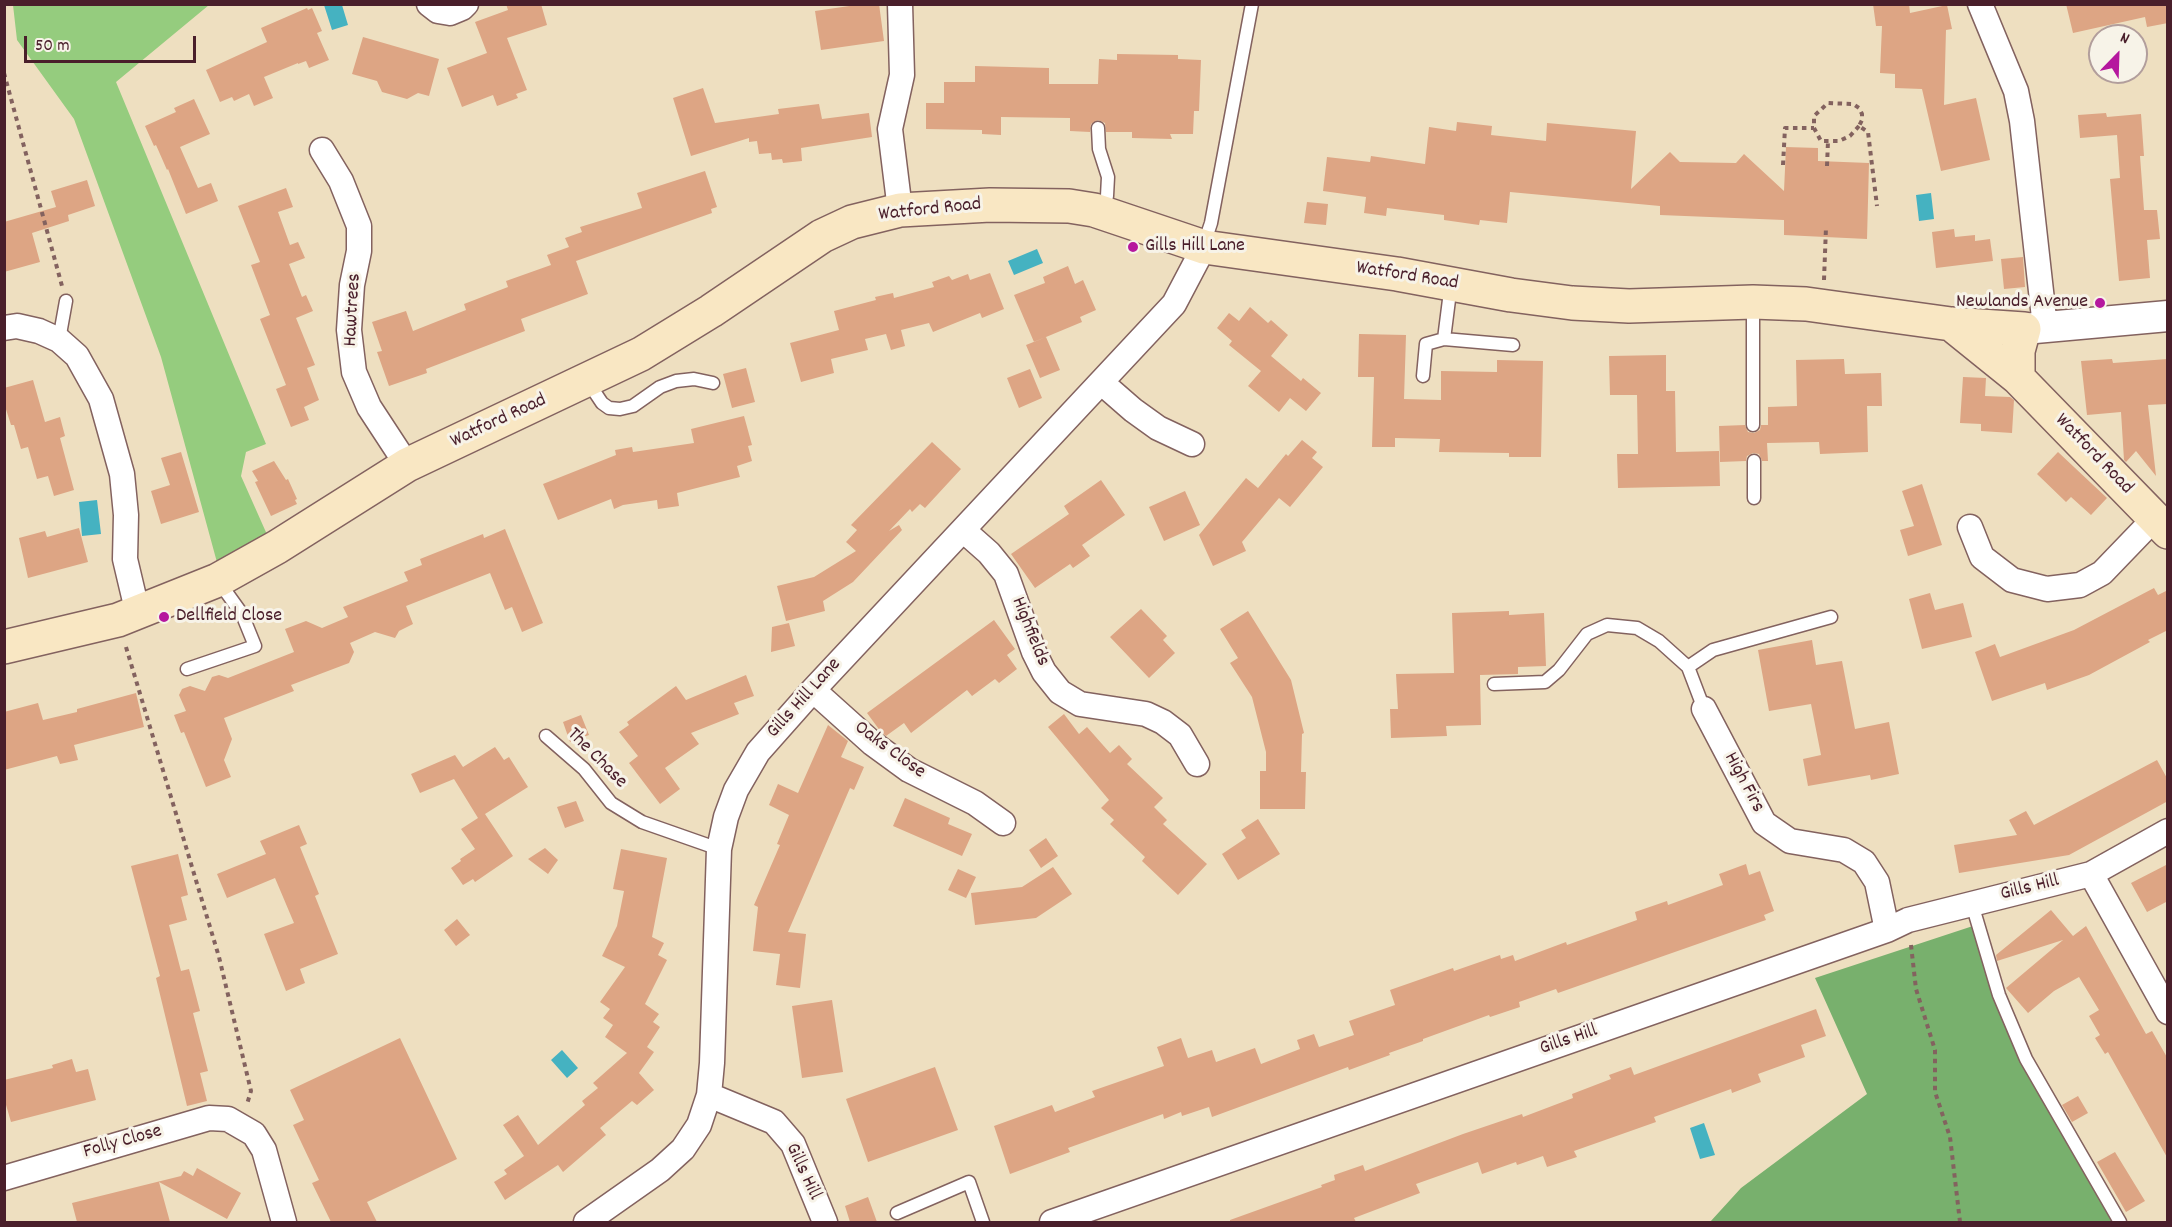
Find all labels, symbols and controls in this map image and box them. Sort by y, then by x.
scale bar [27,24,200,62]
north arrow [2088,24,2148,84]
text: N [2116,27,2133,51]
text: 50 m [35,34,70,59]
street label: Watford Road [878,194,982,228]
place label: Gills Hill Lane [1145,235,1245,259]
marker: Gills Hill Lane [1126,240,1140,254]
street label: Watford Road [1354,257,1460,297]
street label: Hawtrees [340,273,368,347]
place label: Newlands Avenue [1956,291,2088,315]
marker: Newlands Avenue [2093,296,2107,310]
street label: Watford Road [447,389,551,455]
street label: Watford Road [2049,410,2137,500]
street label: Highfields [1004,594,1054,670]
place label: Dellfield Close [176,605,282,629]
marker: Dellfield Close [157,610,171,624]
street label: Gills Hill Lane [763,654,847,744]
street label: Oaks Close [848,717,930,785]
street label: The Chase [561,724,631,794]
street label: High Firs [1717,749,1769,817]
street label: Gills Hill [1998,870,2062,908]
street label: Gills Hill [1537,1020,1601,1062]
street label: Folly Close [81,1120,165,1166]
street label: Gills Hill [779,1140,825,1204]

